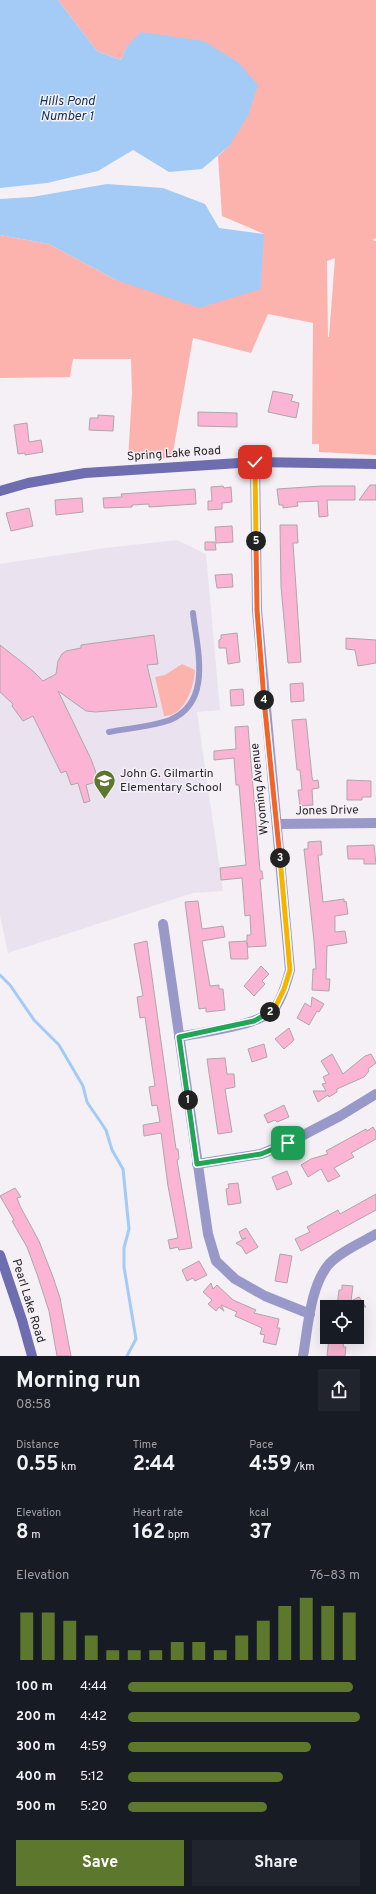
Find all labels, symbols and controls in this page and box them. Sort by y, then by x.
water label: Hills Pond Number 1 [39,94,96,125]
street label: Spring Lake Road [126,443,222,465]
pin [238,445,272,479]
icon: check [244,451,266,473]
pin: 5 [246,531,266,551]
text: 5 [253,534,259,548]
pin: 4 [254,690,274,710]
text: 4 [260,693,268,707]
street label: Wyoming Avenue [247,742,273,836]
place label: John G. Gilmartin Elementary School [120,766,222,796]
school or university icon: John G. Gilmartin Elementary School [92,768,118,801]
street label: Jones Drive [295,802,359,820]
pin: 3 [270,848,290,868]
text: 3 [277,851,283,865]
pin: 2 [260,1002,280,1022]
text: 2 [267,1005,273,1019]
pin: 1 [178,1090,198,1110]
text: 1 [186,1093,190,1107]
pin [271,1126,305,1160]
icon: arrive [277,1132,299,1154]
street label: Pearl Lake Road [8,1257,48,1345]
map controls [320,1300,364,1344]
button: locate [320,1300,364,1344]
text: Morning run [16,1368,141,1395]
button: share [318,1369,360,1411]
text: 08:58 [16,1397,51,1413]
text: Distance [16,1438,59,1452]
text: Time [133,1438,157,1452]
text: Pace [249,1438,274,1452]
text: 0.55 [16,1452,58,1478]
text: 2:44 [133,1452,175,1478]
text: 4:59 [249,1452,292,1478]
text: km [58,1460,76,1474]
text: /km [292,1460,315,1474]
text: Elevation [16,1506,61,1520]
text: Heart rate [133,1506,183,1520]
text: kcal [249,1506,269,1520]
text: 8 [16,1520,29,1546]
text: 162 [133,1520,165,1546]
text: 37 [249,1520,272,1546]
text: m [29,1528,41,1542]
text: bpm [165,1528,189,1542]
text: Elevation [16,1568,69,1584]
text: 76–83 m [310,1568,360,1584]
text: 100 m [16,1679,53,1695]
text: 4:44 [80,1679,107,1695]
text: 200 m [16,1709,56,1725]
text: 4:42 [80,1709,107,1725]
text: 300 m [16,1739,55,1755]
text: 4:59 [80,1739,107,1755]
text: 400 m [16,1769,56,1785]
text: 5:12 [80,1769,104,1785]
text: 500 m [16,1799,56,1815]
text: 5:20 [80,1799,107,1815]
button: Save [16,1840,184,1886]
button: Share [192,1840,360,1886]

